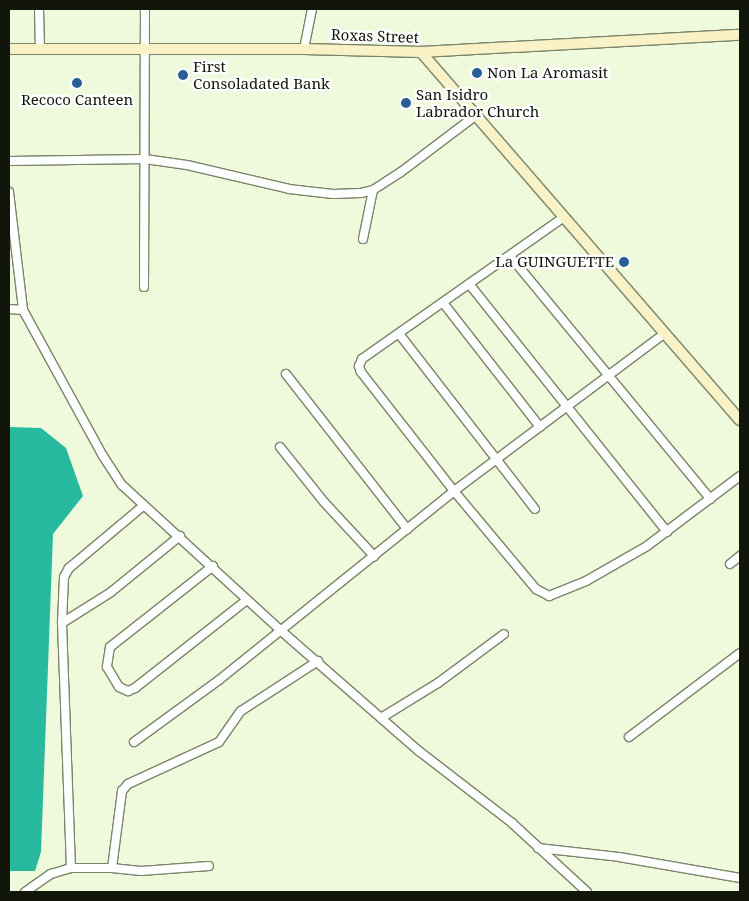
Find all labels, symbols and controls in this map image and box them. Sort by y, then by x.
street label: Roxas Street [331,25,419,47]
place label: First Consoladated Bank [193,57,330,92]
place label: Non La Aromasit [487,64,608,82]
marker: Non La Aromasit [471,67,483,79]
marker: First Consoladated Bank [177,69,189,81]
marker: Recoco Canteen [71,77,83,89]
place label: San Isidro Labrador Church [416,85,539,120]
place label: Recoco Canteen [21,91,133,109]
marker: San Isidro Labrador Church [400,97,412,109]
place label: La GUINGUETTE [495,253,614,271]
marker: La GUINGUETTE [618,256,630,268]

